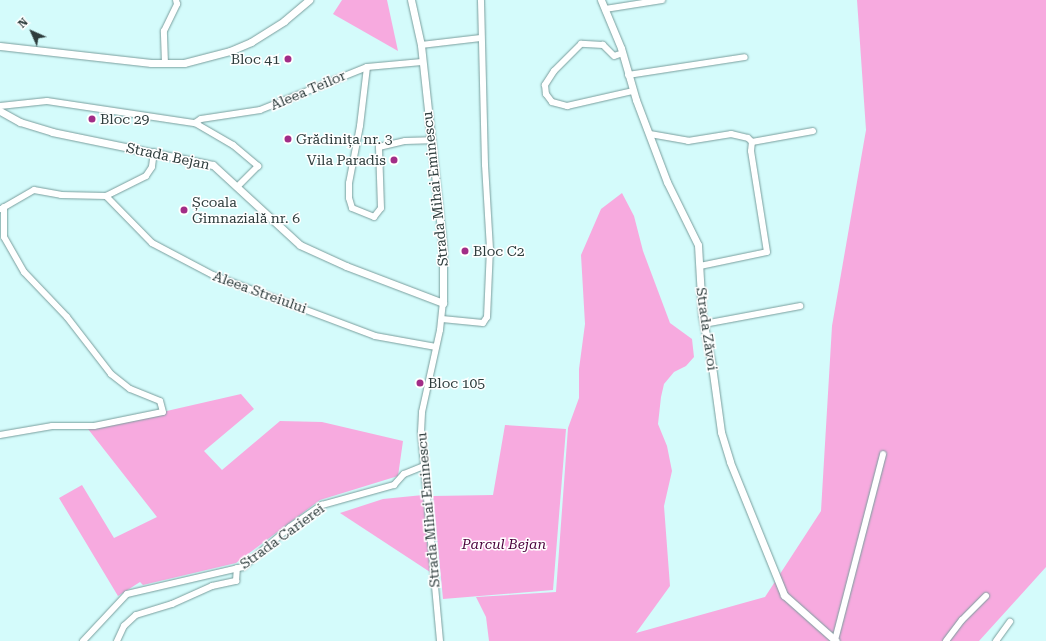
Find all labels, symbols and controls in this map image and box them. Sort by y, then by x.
north arrow [12,12,52,52]
text: N [16,16,31,31]
place label: Bloc 41 [231,51,280,67]
marker: Bloc 41 [283,54,293,64]
street label: Aleea Teilor [268,67,348,113]
place label: Bloc 29 [100,111,149,127]
street label: Strada Mihai Eminescu [419,111,451,267]
marker: Bloc 29 [87,114,97,124]
place label: Grădinița nr. 3 [296,131,393,147]
marker: Grădinița nr. 3 [283,134,293,144]
street label: Strada Bejan [125,139,211,173]
place label: Vila Paradis [307,152,386,168]
marker: Vila Paradis [389,155,399,165]
place label: Școala Gimnazială nr. 6 [192,194,300,226]
marker: Școala Gimnazială nr. 6 [179,205,189,215]
place label: Bloc C2 [473,243,525,259]
marker: Bloc C2 [460,246,470,256]
street label: Aleea Streiului [211,267,309,317]
street label: Strada Zăvoi [693,286,721,372]
place label: Bloc 105 [428,375,485,391]
marker: Bloc 105 [415,378,425,388]
street label: Strada Mihai Eminescu [413,432,443,588]
street label: Strada Carierei [236,500,328,572]
park label: Parcul Bejan [462,536,546,552]

